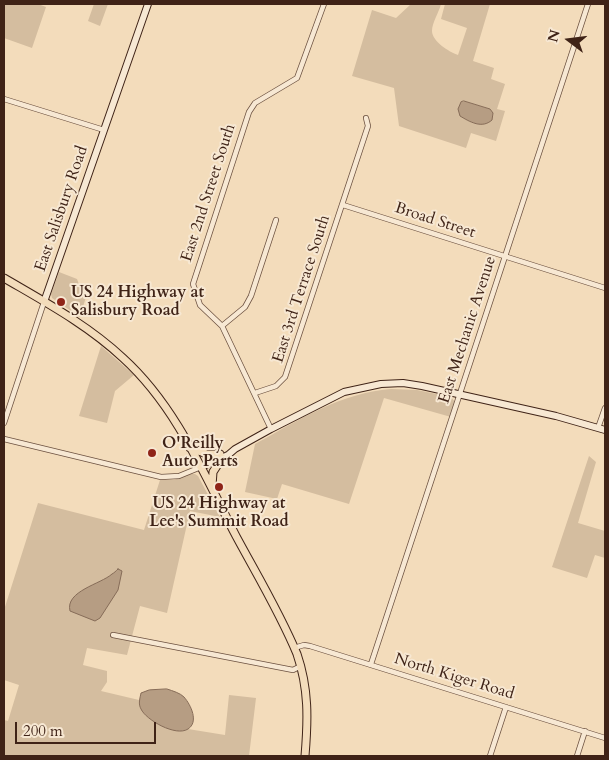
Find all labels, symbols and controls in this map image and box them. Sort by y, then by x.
north arrow [544,15,594,65]
text: N [543,28,565,44]
street label: East 2nd Street South [178,122,240,264]
street label: East Salisbury Road [32,144,92,274]
street label: Broad Street [392,199,478,243]
street label: East 3rd Terrace South [269,213,335,365]
street label: East Mechanic Avenue [435,254,501,406]
place label: US 24 Highway at Salisbury Road [71,283,204,321]
marker: US 24 Highway at Salisbury Road [55,296,67,308]
place label: O'Reilly Auto Parts [162,434,238,472]
marker: O'Reilly Auto Parts [146,447,158,459]
marker: US 24 Highway at Lee's Summit Road [213,481,225,493]
place label: US 24 Highway at Lee's Summit Road [149,494,289,532]
street label: North Kiger Road [392,650,516,704]
scale bar [18,712,159,744]
text: 200 m [23,721,63,741]

